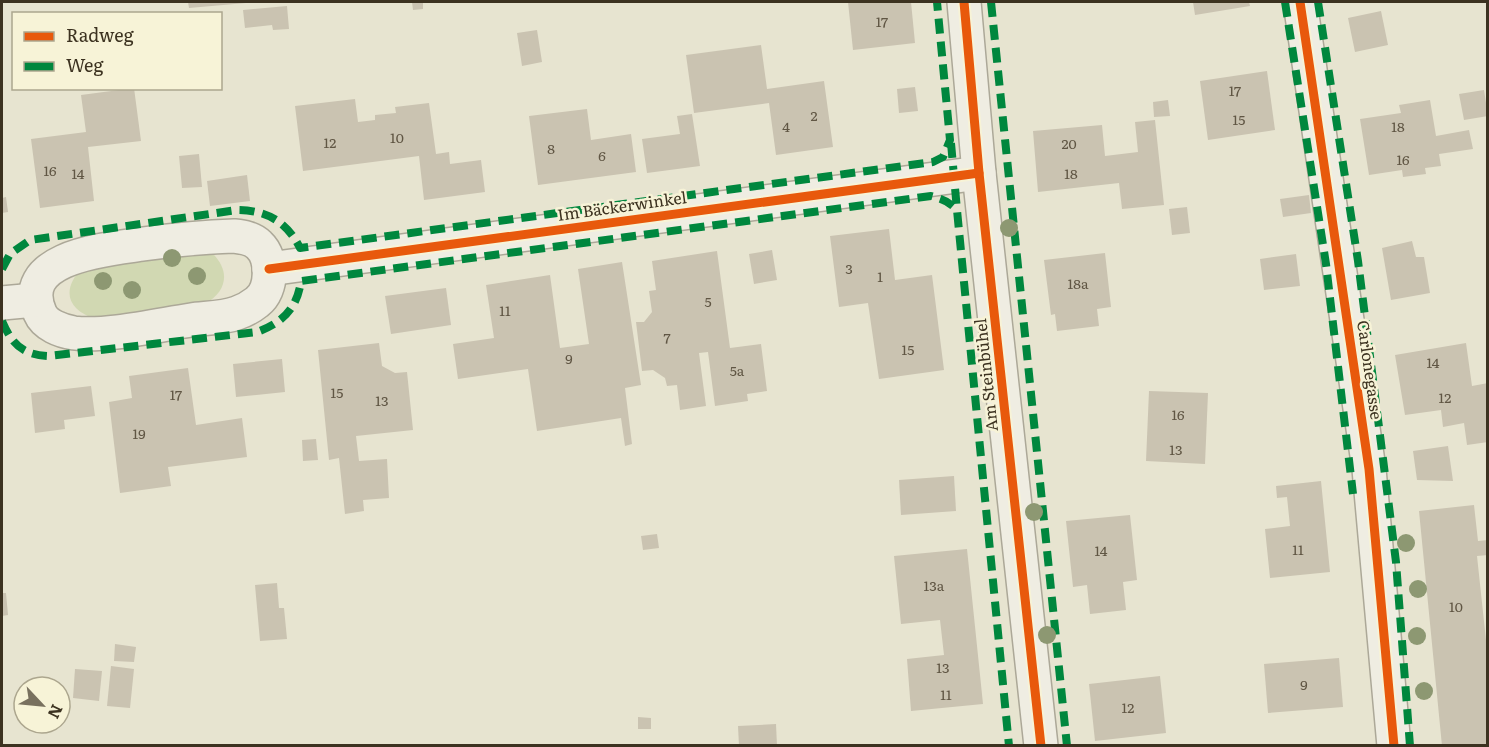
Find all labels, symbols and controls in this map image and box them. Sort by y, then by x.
house number: 17 [876,11,888,31]
legend [12,12,222,90]
text: Radweg [66,21,135,48]
text: Weg [66,51,104,78]
house number: 17 [1229,80,1241,100]
house number: 2 [810,105,818,125]
house number: 15 [1233,109,1245,129]
house number: 4 [782,116,790,136]
house number: 18 [1391,116,1405,136]
house number: 10 [390,127,404,147]
house number: 12 [324,132,336,152]
house number: 20 [1061,133,1077,153]
house number: 8 [547,138,555,158]
house number: 6 [598,145,606,165]
house number: 16 [1396,149,1410,169]
house number: 16 [43,160,57,180]
house number: 14 [72,163,85,183]
house number: 18 [1064,163,1078,183]
street label: Im Bäckerwinkel [556,184,688,226]
house number: 3 [845,258,853,278]
house number: 1 [877,266,883,286]
house number: 18a [1068,273,1089,293]
house number: 5 [704,291,712,311]
house number: 11 [499,300,511,320]
street label: Am Steinbühel [967,317,1003,433]
street label: Carlonegasse [1352,319,1390,421]
house number: 7 [663,327,671,347]
house number: 15 [902,339,914,359]
house number: 9 [565,348,573,368]
house number: 14 [1427,352,1440,372]
house number: 5a [730,360,745,380]
house number: 15 [331,382,343,402]
house number: 17 [170,384,182,404]
house number: 12 [1439,387,1451,407]
house number: 13 [375,390,389,410]
house number: 16 [1171,404,1185,424]
house number: 19 [132,423,146,443]
house number: 13 [1169,439,1183,459]
house number: 11 [1292,539,1304,559]
house number: 14 [1095,540,1108,560]
house number: 13a [924,575,945,595]
house number: 10 [1449,596,1463,616]
house number: 13 [936,657,950,677]
house number: 9 [1300,674,1308,694]
north arrow [12,675,72,735]
house number: 11 [940,684,952,704]
house number: 12 [1122,697,1134,717]
text: N [43,701,70,723]

